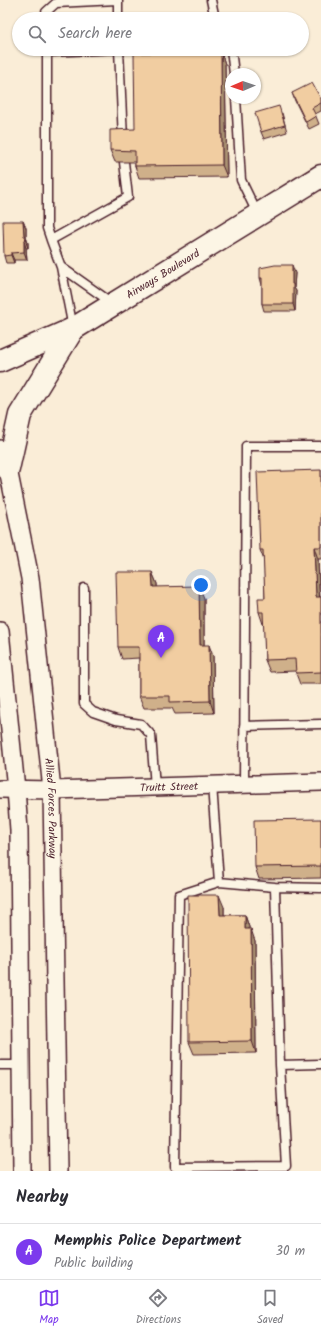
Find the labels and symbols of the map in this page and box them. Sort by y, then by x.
north arrow [225,68,261,104]
street label: Airways Boulevard [123,245,204,304]
your location [191,575,211,595]
pin: A [148,625,174,658]
street label: Allied Forces Parkway [39,757,61,859]
street label: Truitt Street [140,778,199,797]

